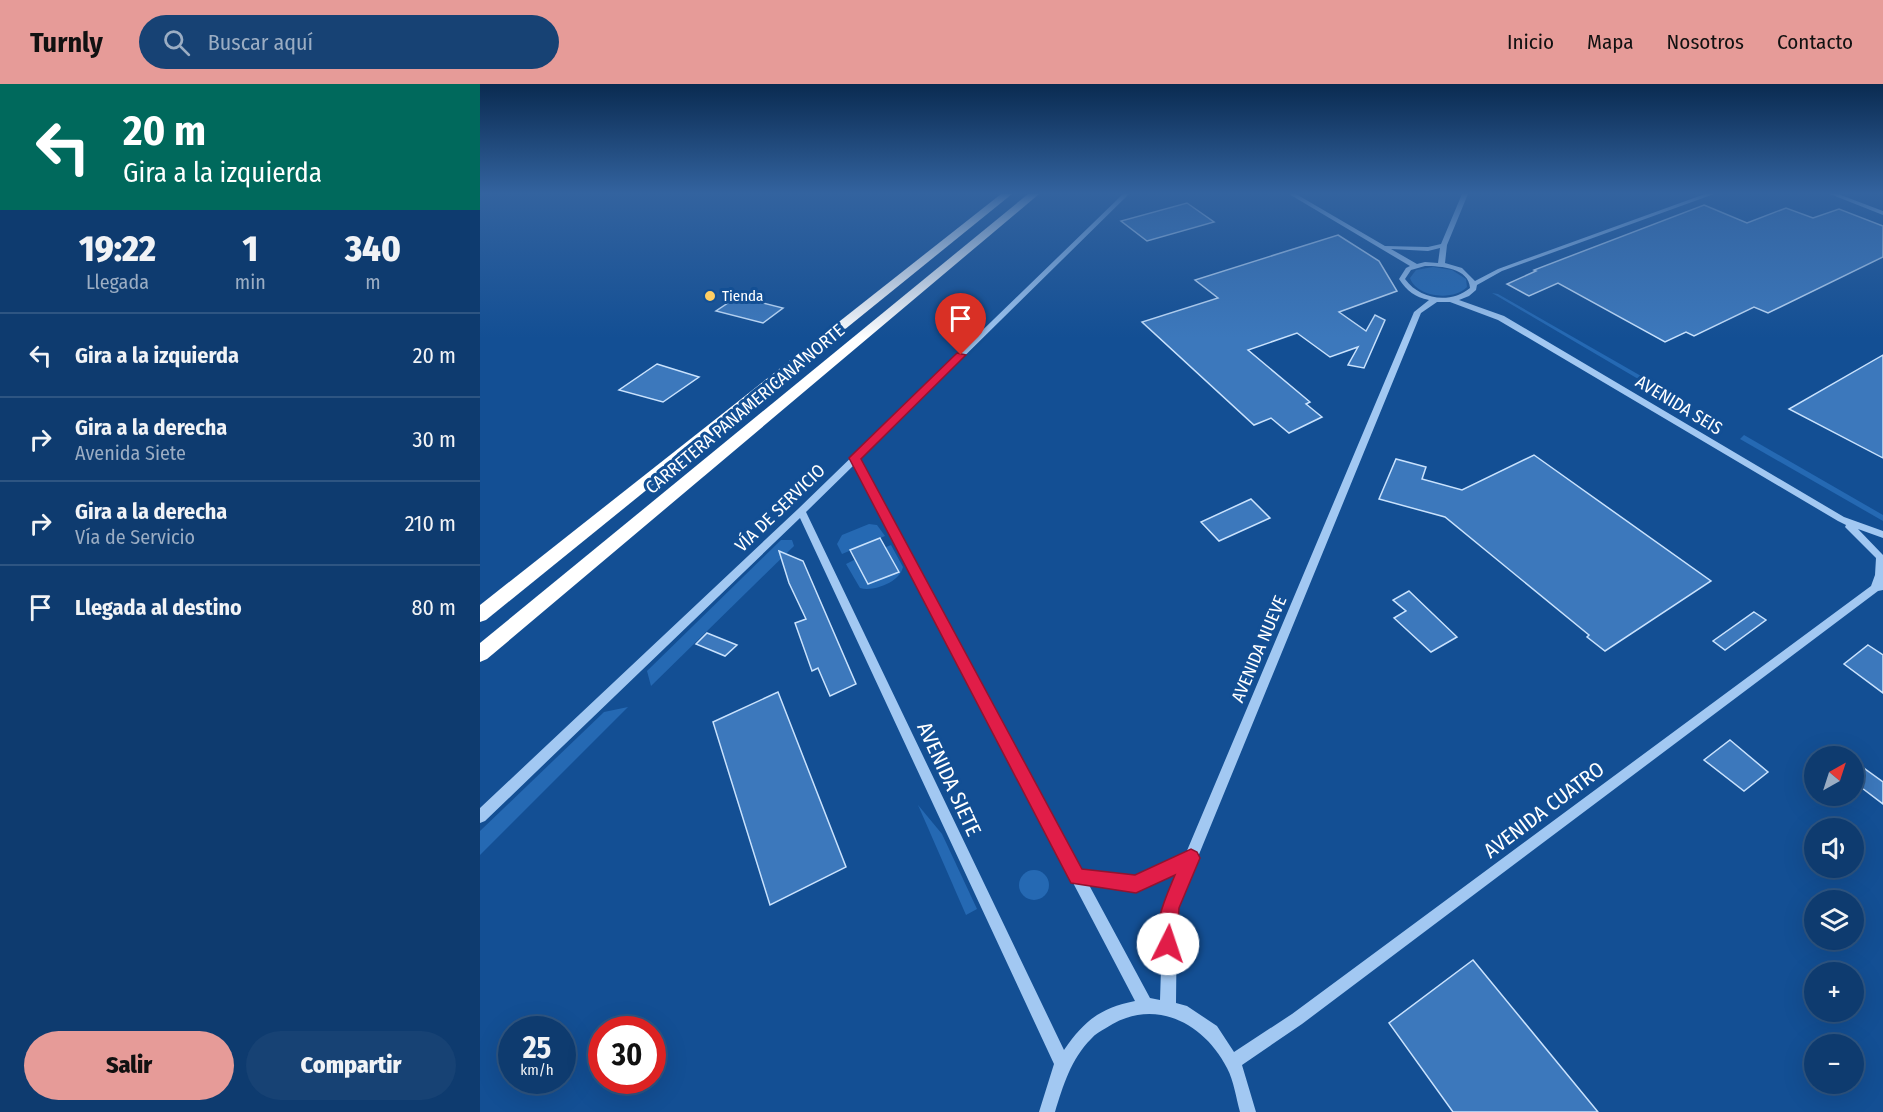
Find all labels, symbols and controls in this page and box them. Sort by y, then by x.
search box [139,15,559,69]
text: Turnly [30,26,103,59]
icon: search [160,26,193,59]
text: Buscar aquí [208,29,313,56]
text: Inicio [1507,29,1554,55]
text: Mapa [1587,29,1634,55]
text: Nosotros [1667,29,1744,55]
text: Contacto [1777,29,1853,55]
text: 20 m [123,106,206,156]
icon: left [24,108,102,186]
text: Gira a la izquierda [123,157,322,189]
text: 19:22 [79,227,156,271]
text: 1 [243,227,258,271]
text: 340 [345,227,401,271]
text: Llegada [86,270,149,294]
text: min [235,270,266,294]
text: m [365,270,381,294]
place label: Tienda [722,287,763,305]
marker: Tienda [703,289,717,303]
pin [935,293,986,355]
icon: arrive [944,302,977,335]
street label: CARRETERA PANAMERICANA NORTE [641,319,849,499]
icon: left [24,339,57,372]
text: Gira a la izquierda [75,342,239,369]
text: 20 m [413,342,456,369]
street label: AVENIDA SEIS [1632,370,1726,440]
text: Gira a la derecha [75,414,227,441]
icon: right [24,423,57,456]
text: 30 m [413,426,456,453]
text: Avenida Siete [75,441,186,465]
street label: VÍA DE SERVICIO [730,459,830,556]
text: Gira a la derecha [75,498,227,525]
icon: right [24,507,57,540]
text: 210 m [405,510,456,537]
text: Vía de Servicio [75,525,195,549]
icon: arrive [24,591,57,624]
street label: AVENIDA NUEVE [1227,592,1291,706]
text: Llegada al destino [75,594,242,621]
text: 80 m [411,594,456,621]
street label: AVENIDA SIETE [911,718,987,840]
north arrow [1804,746,1864,806]
map controls [1804,746,1864,1094]
street label: AVENIDA CUATRO [1479,756,1609,864]
button: sound [1804,818,1864,878]
button: layers [1804,890,1864,950]
position arrow [1136,912,1200,976]
button: + [1804,962,1864,1022]
speed limit sign: 30 [588,1016,666,1094]
text: 25 [523,1030,551,1066]
button: Salir [24,1031,234,1100]
button: Compartir [246,1031,456,1100]
button: − [1804,1034,1864,1094]
text: km/h [520,1061,554,1079]

